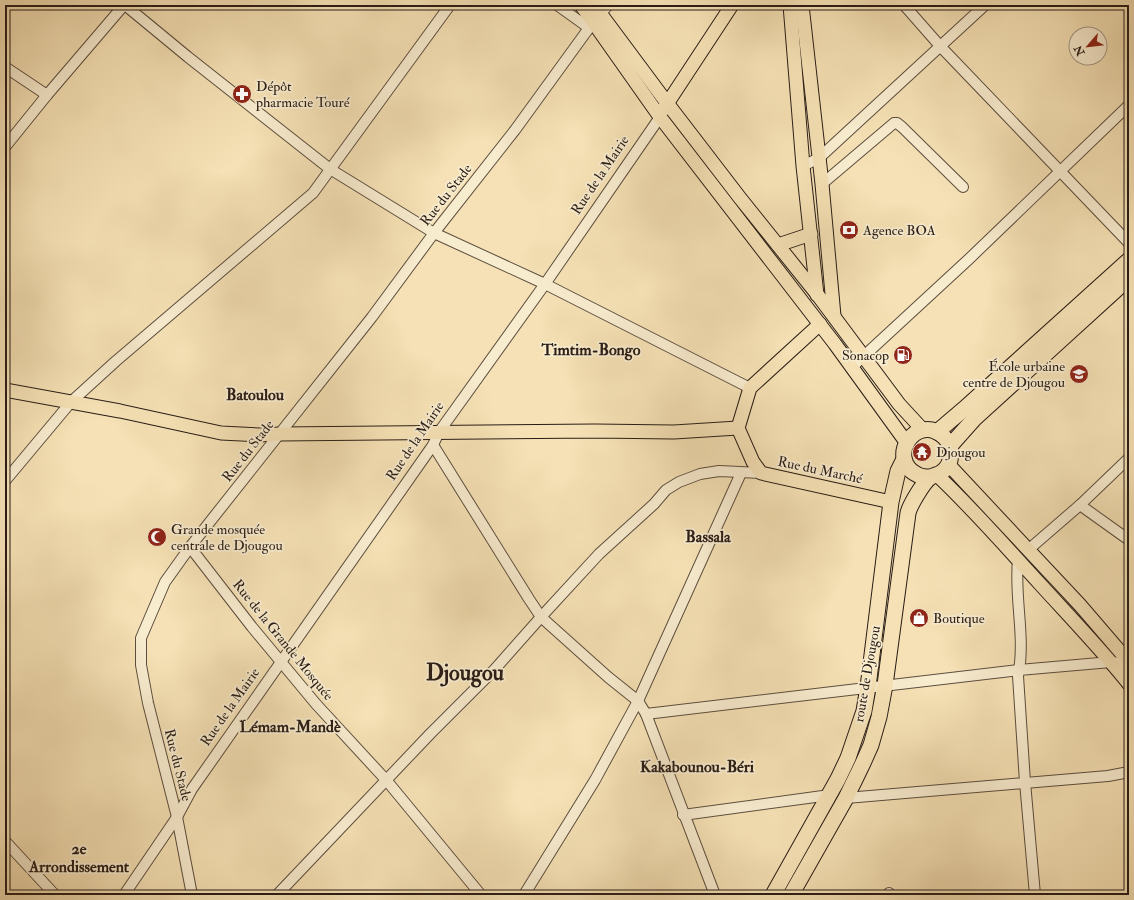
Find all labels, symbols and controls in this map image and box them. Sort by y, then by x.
north arrow [1068,26,1108,66]
text: N [1071,42,1088,59]
place label: Dépôt pharmacie Touré [255,78,350,112]
pharmacy icon: Dépôt pharmacie Touré [231,83,253,105]
street label: Rue de la Mairie [567,132,633,218]
street label: Rue du Stade [417,161,476,229]
bank icon: Agence BOA [838,219,860,241]
place label: Agence BOA [862,222,936,239]
district label: Timtim-Bongo [541,340,641,361]
fuel station icon: Sonacop [892,344,914,366]
place label: Sonacop [842,347,889,365]
place label: École urbaine centre de Djougou [963,358,1065,391]
school or university icon: École urbaine centre de Djougou [1068,363,1090,385]
district label: Batoulou [226,385,285,405]
street label: Rue de la Mairie [382,398,448,484]
street label: Rue du Stade [219,417,278,485]
temple icon: Djougou [911,441,933,463]
place label: Djougou [936,444,986,461]
street label: Rue du Marché [776,453,864,487]
place label: Grande mosquée centrale de Djougou [171,521,283,554]
mosque icon: Grande mosquée centrale de Djougou [146,526,168,548]
district label: Bassala [685,527,731,547]
street label: Rue de la Grande Mosquée [229,576,337,704]
shop icon: Boutique [908,607,930,629]
place label: Boutique [933,610,985,627]
street label: route de Djougou [850,624,884,724]
district label: Djougou [426,659,505,688]
street label: Rue de la Mairie [197,664,263,749]
district label: Lémam-Mandè [239,717,341,737]
street label: Rue du Stade [161,727,195,803]
district label: Kakabounou-Béri [640,757,755,777]
district label: 2e Arrondissement [28,839,130,877]

